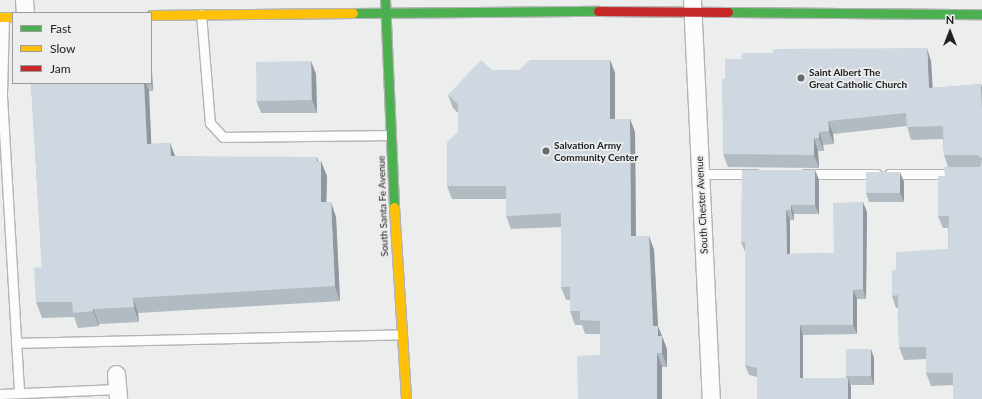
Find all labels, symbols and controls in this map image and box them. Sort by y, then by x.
legend [12,12,152,84]
north arrow [930,12,970,52]
text: N [946,13,954,26]
text: Fast [50,21,71,36]
text: Slow [50,41,75,56]
text: Jam [50,61,71,76]
place label: Saint Albert The Great Catholic Church [809,66,907,90]
marker: Saint Albert The Great Catholic Church [796,73,806,83]
place label: Salvation Army Community Center [554,139,638,162]
marker: Salvation Army Community Center [541,146,551,156]
street label: South Santa Fe Avenue [375,155,391,257]
street label: South Chester Avenue [693,156,711,254]

